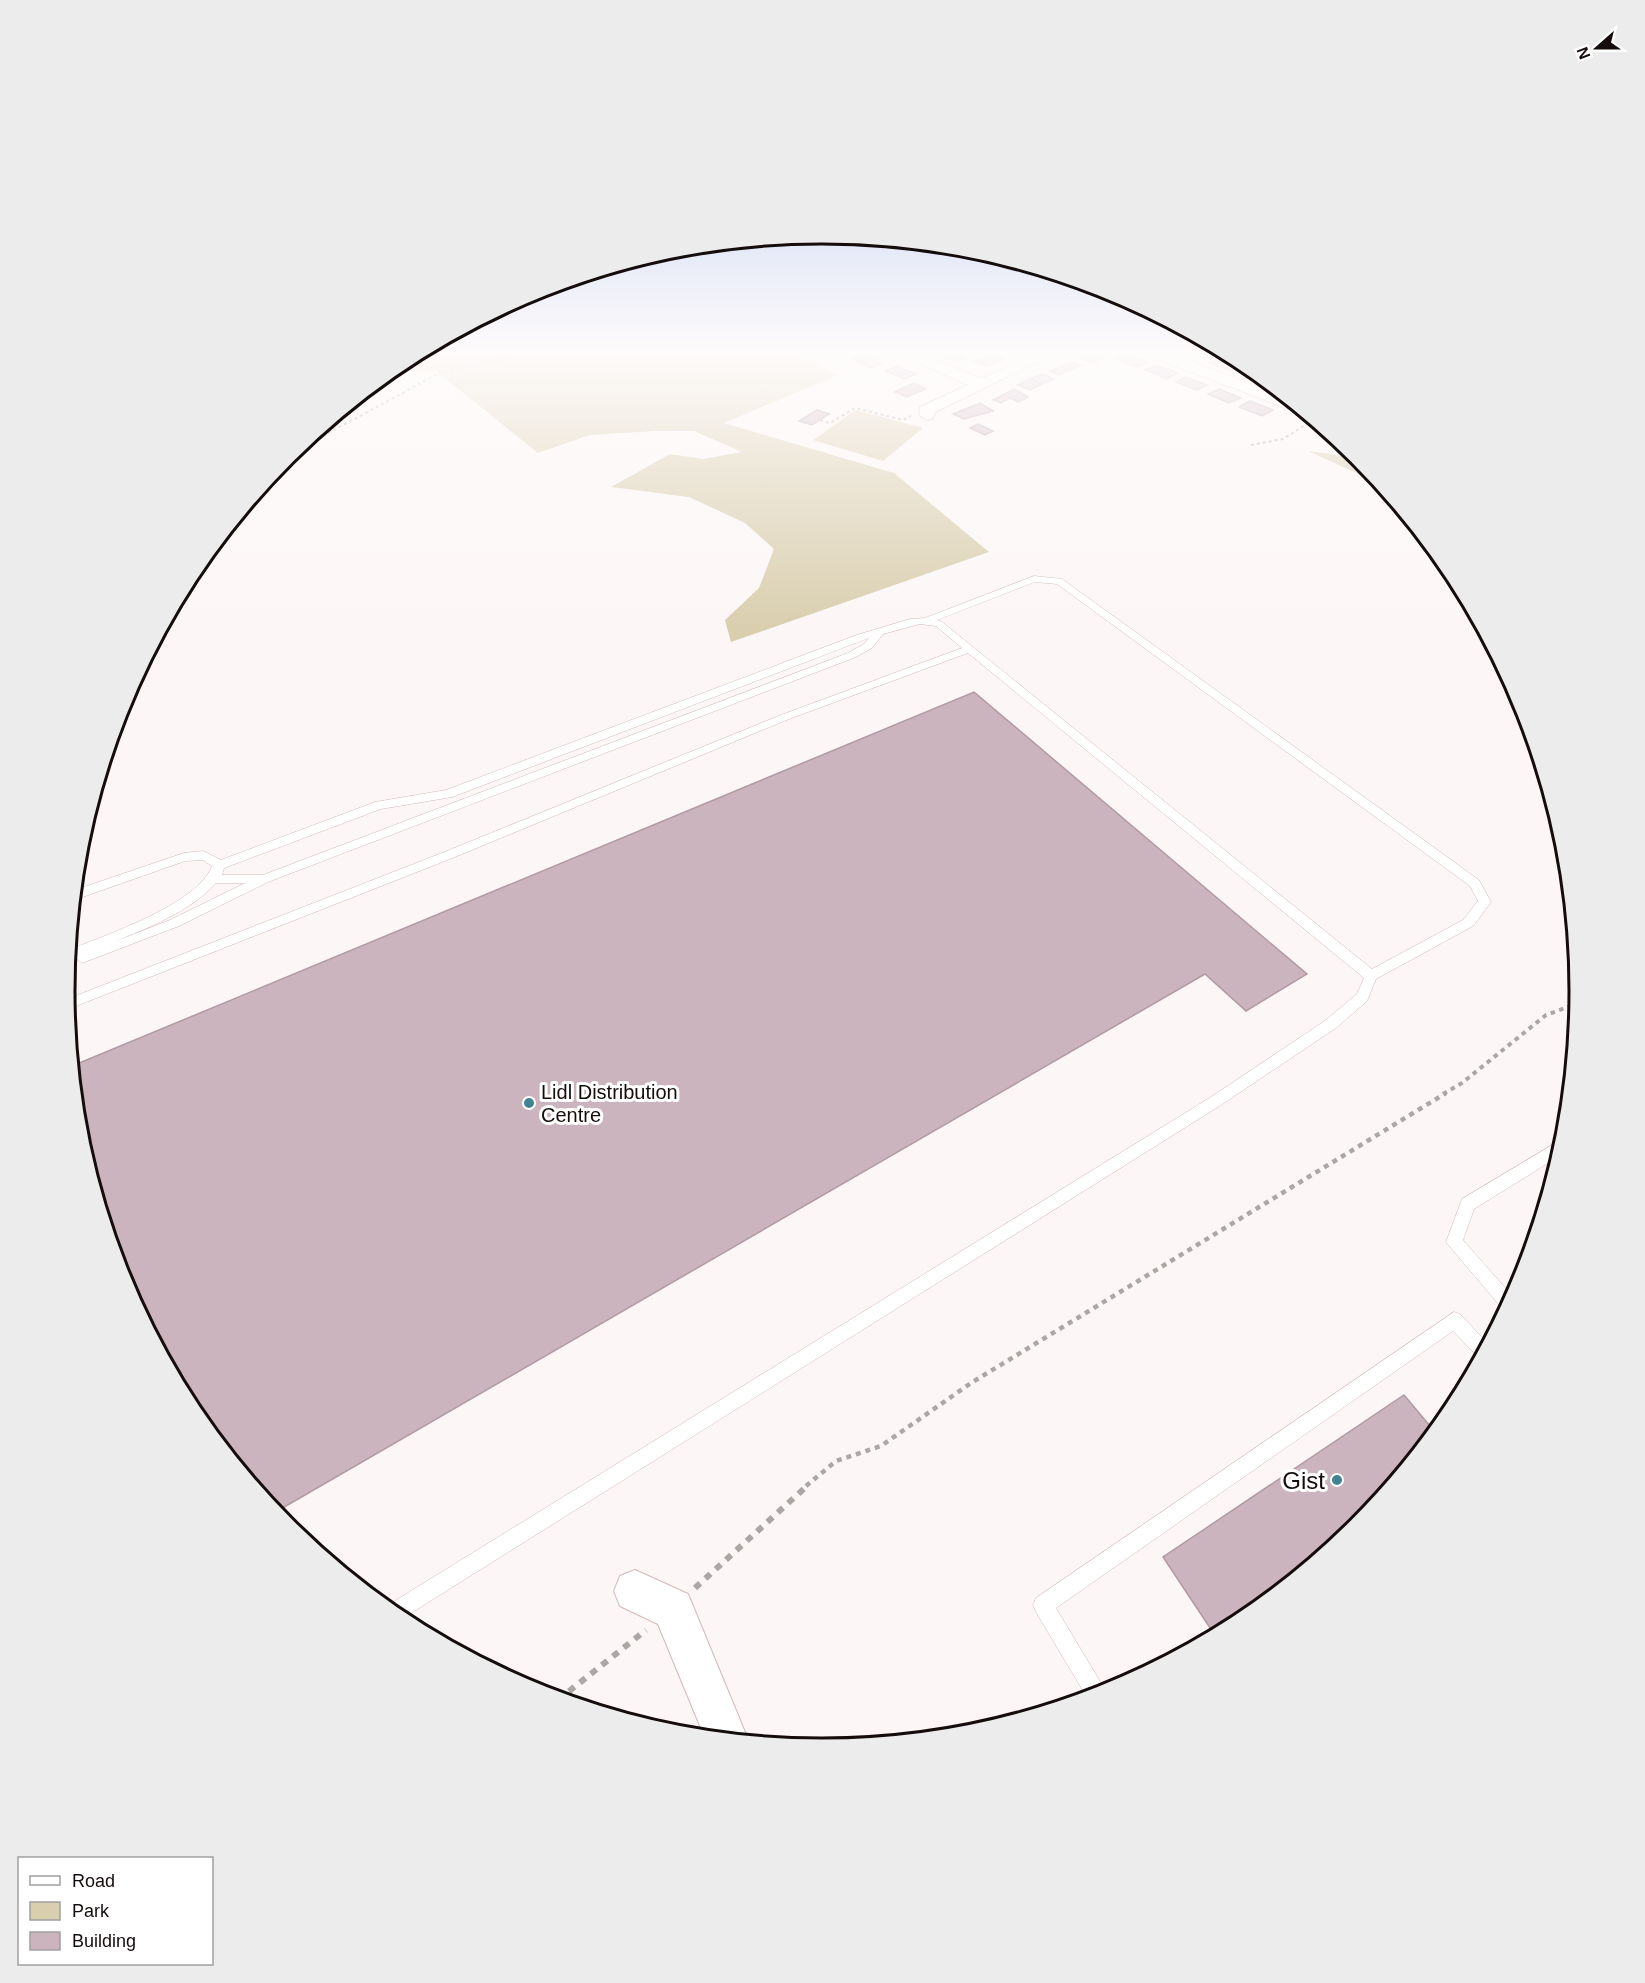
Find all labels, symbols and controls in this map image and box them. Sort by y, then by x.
north arrow [1567,18,1627,78]
text: N [1573,45,1593,62]
place label: Lidl Distribution Centre [541,1081,678,1126]
marker: Lidl Distribution Centre [522,1096,536,1110]
place label: Gist [1282,1467,1325,1494]
marker: Gist [1330,1473,1344,1487]
legend [18,1857,213,1965]
text: Road [72,1871,115,1891]
text: Park [72,1901,110,1921]
text: Building [72,1931,136,1951]

